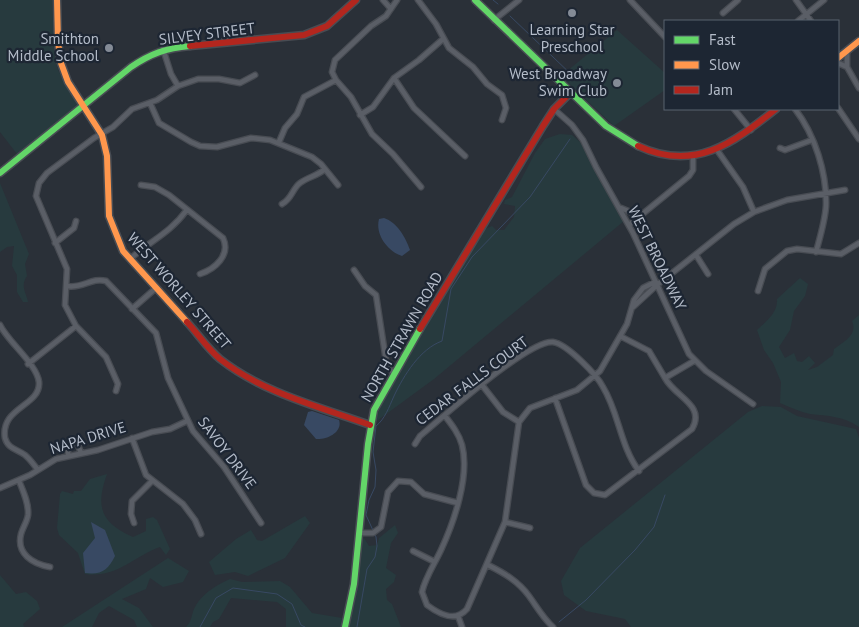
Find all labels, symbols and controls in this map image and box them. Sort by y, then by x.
marker: Learning Star Preschool [566,7,578,19]
street label: SILVEY STREET [158,18,257,49]
place label: Learning Star Preschool [529,20,615,56]
legend [664,20,839,110]
place label: Smithton Middle School [8,29,100,65]
text: Fast [709,30,736,49]
marker: Smithton Middle School [103,42,115,54]
text: Slow [709,55,740,74]
place label: West Broadway Swim Club [509,64,607,100]
marker: West Broadway Swim Club [611,77,623,89]
text: Jam [708,80,733,99]
street label: WEST BROADWAY [624,203,691,314]
street label: WEST WORLEY STREET [123,228,236,353]
street label: NORTH STRAWN ROAD [357,268,447,405]
street label: CEDAR FALLS COURT [412,332,532,429]
street label: SAVOY DRIVE [194,413,261,493]
street label: NAPA DRIVE [48,417,128,458]

